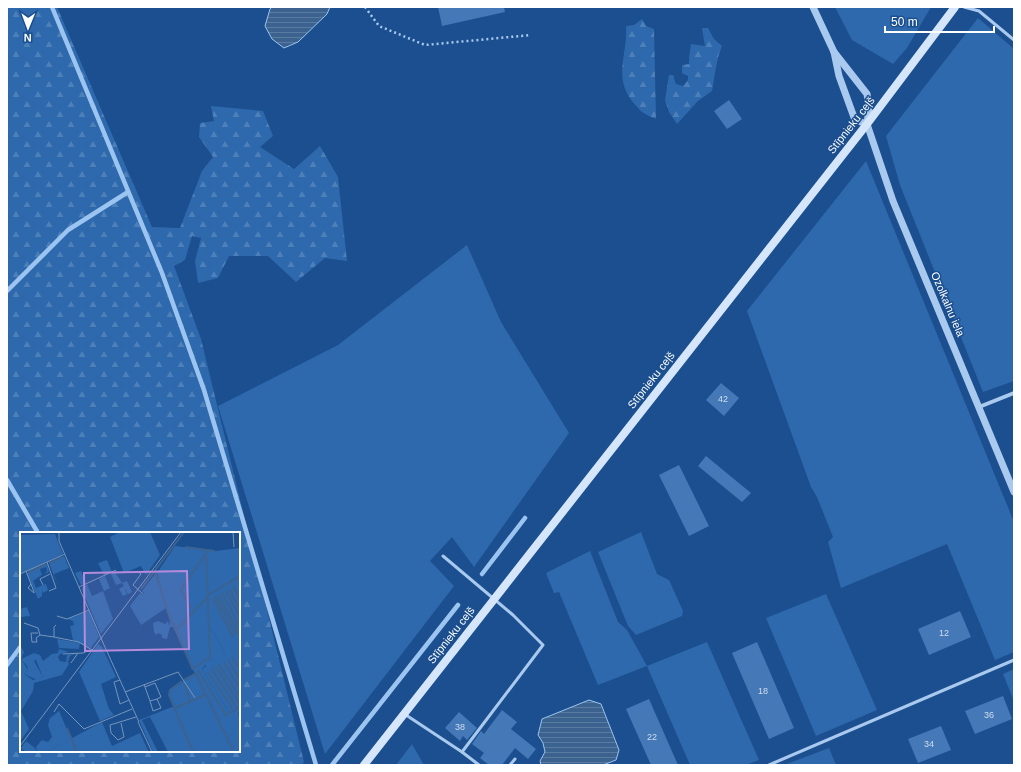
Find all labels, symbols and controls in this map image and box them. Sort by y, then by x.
north arrow [8,8,48,48]
scale bar [885,8,994,34]
text: 50 m [891,15,918,29]
text: N [24,32,32,44]
street label: Stīpnieku ceļš [825,94,877,156]
street label: Ozolkalnu iela [929,270,967,339]
street label: Stīpnieku ceļš [625,349,677,411]
house number: 42 [718,394,728,404]
inset map [20,532,240,752]
street label: Stīpnieku ceļš [425,604,477,666]
house number: 12 [939,628,949,638]
house number: 18 [758,686,768,696]
house number: 36 [984,710,994,720]
house number: 38 [455,722,465,732]
house number: 22 [647,732,657,742]
house number: 34 [924,739,934,749]

